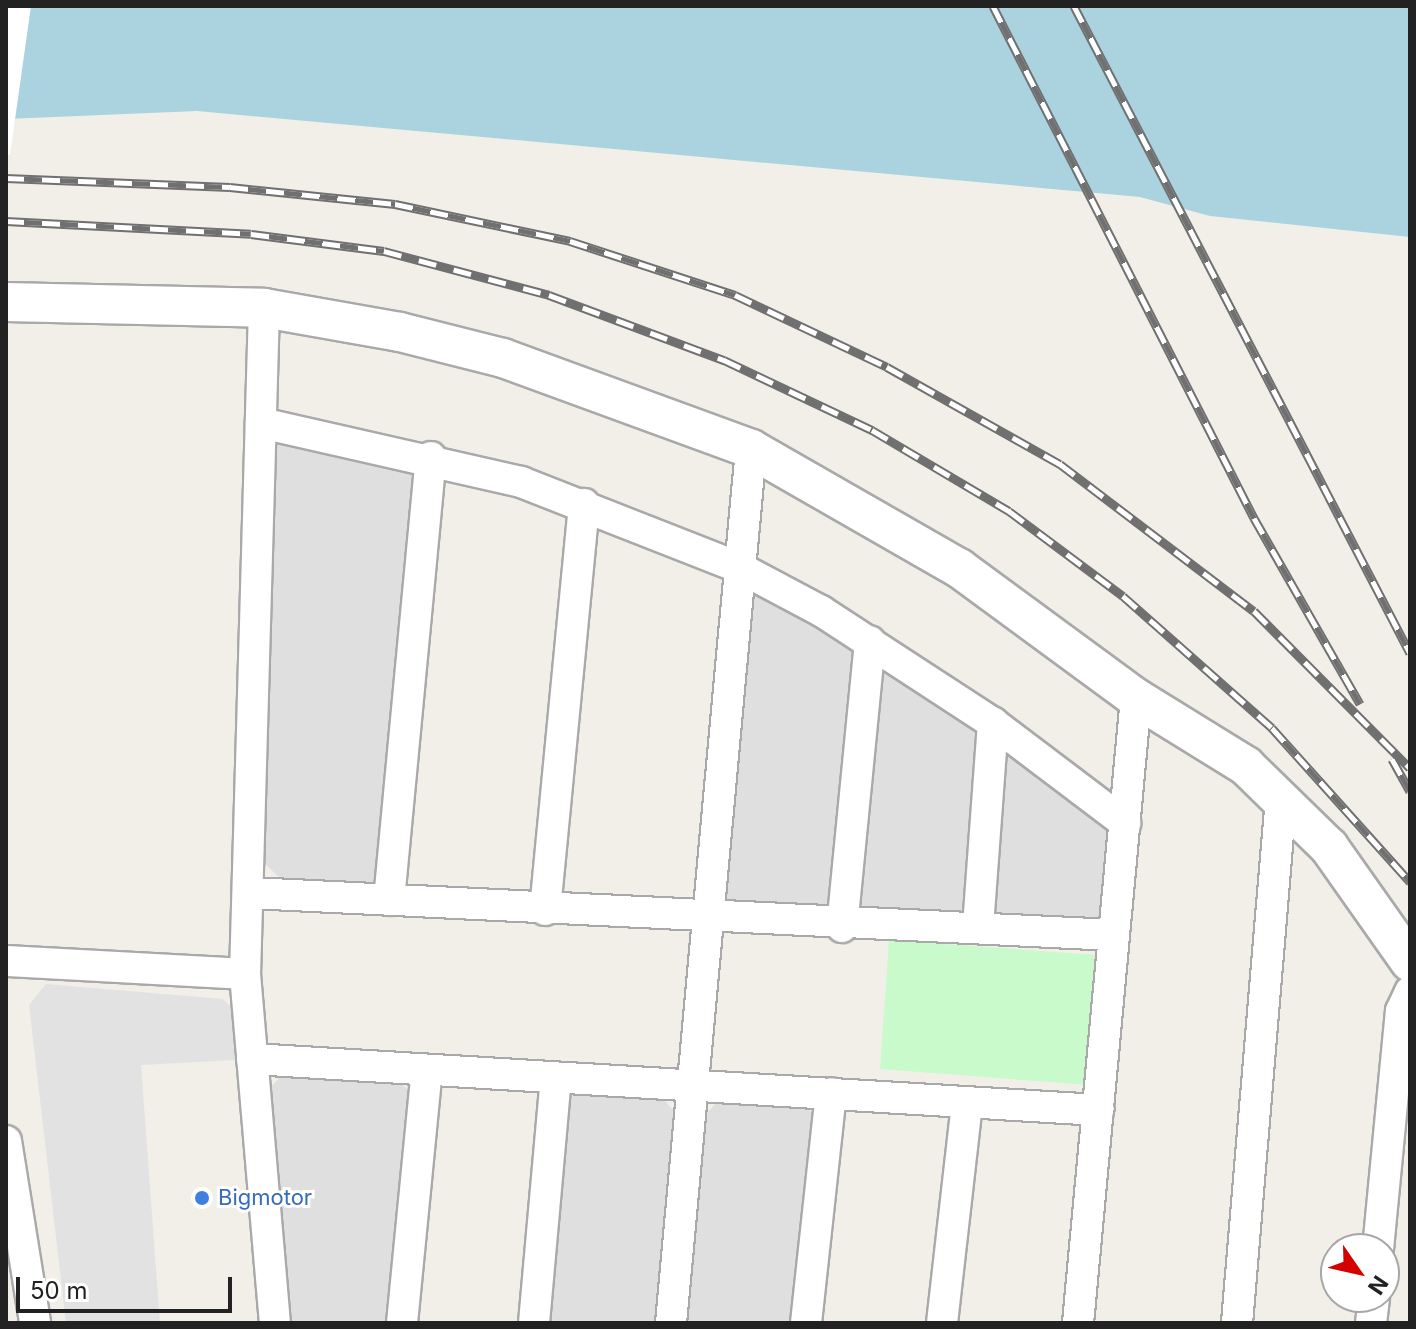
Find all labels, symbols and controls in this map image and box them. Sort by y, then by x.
place label: Bigmotor [218,1185,312,1211]
marker: Bigmotor [193,1189,211,1207]
north arrow [1320,1233,1400,1313]
scale bar [20,1261,236,1311]
text: N [1363,1271,1394,1300]
text: 50 m [30,1276,88,1305]

